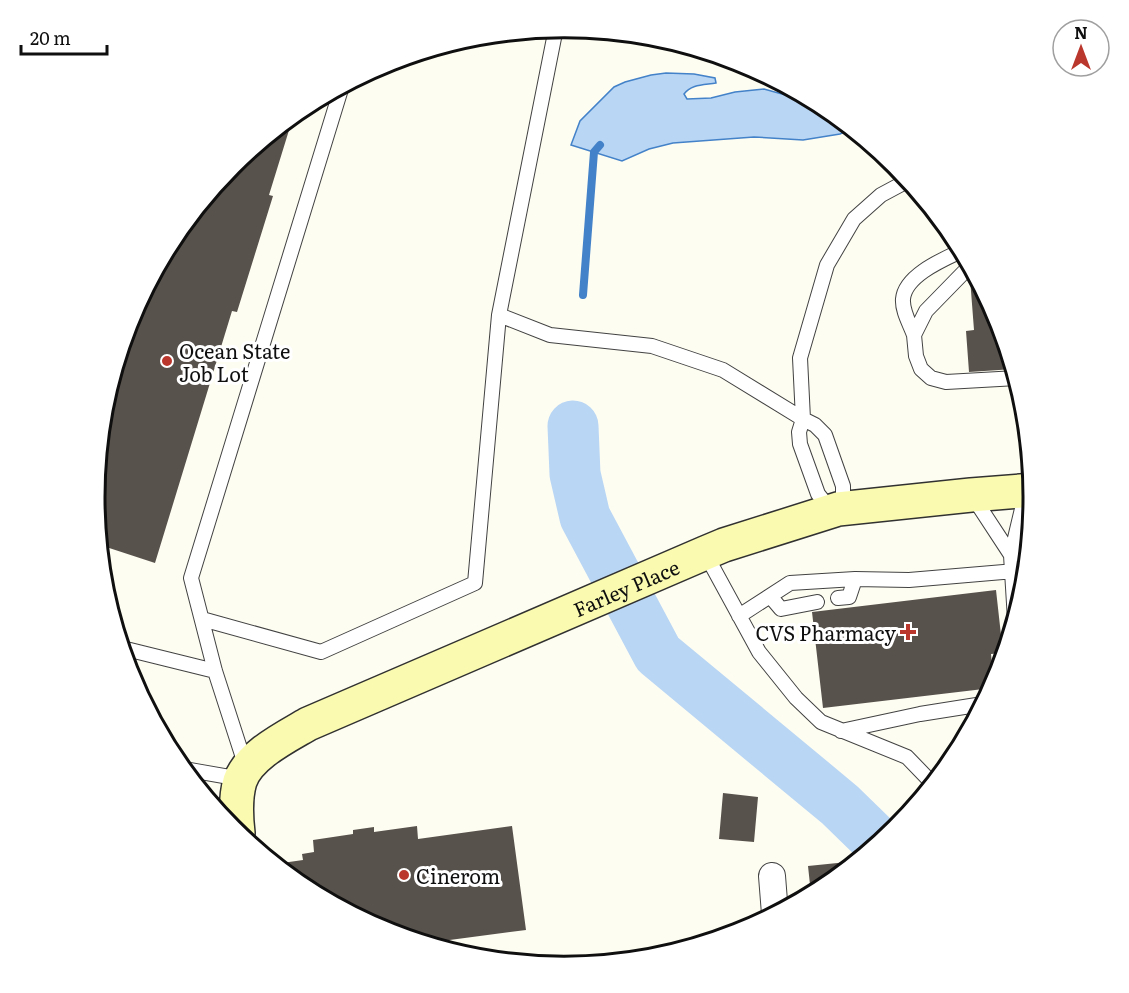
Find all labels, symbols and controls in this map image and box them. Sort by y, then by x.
scale bar [21,18,106,56]
north arrow [1051,18,1111,78]
text: N [1074,20,1088,44]
text: 20 m [30,24,71,51]
place label: Ocean State Job Lot [179,335,290,388]
marker: Ocean State Job Lot [160,354,174,368]
street label: Farley Place [568,551,684,623]
place label: CVS Pharmacy [755,617,896,647]
marker: CVS Pharmacy [901,625,915,639]
place label: Cinerom [416,860,500,890]
marker: Cinerom [397,868,411,882]

